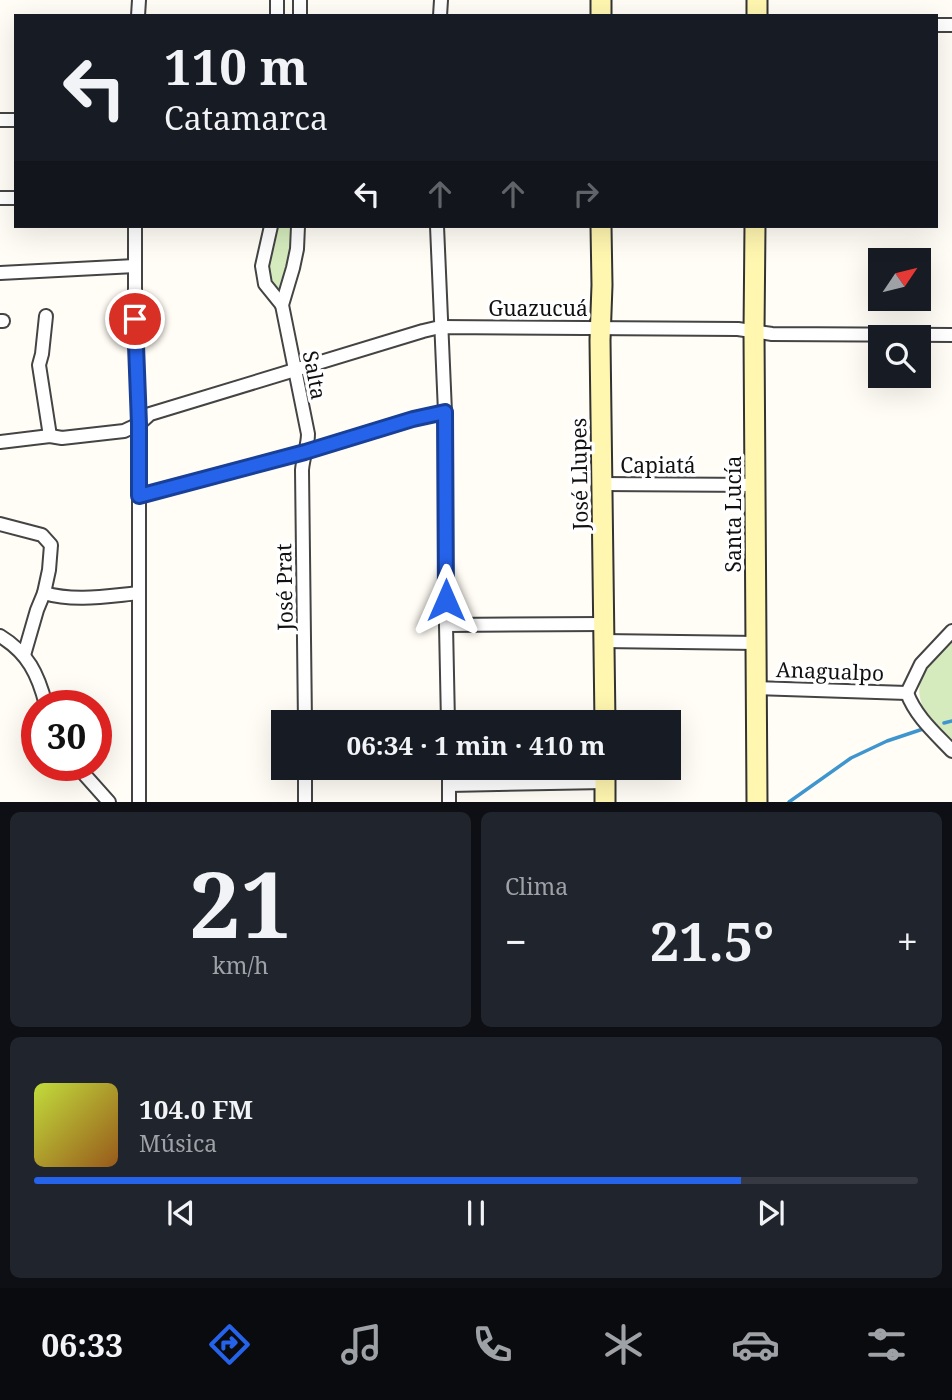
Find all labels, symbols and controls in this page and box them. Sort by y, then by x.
text: 110 m [164,33,308,99]
icon: left [49,42,140,133]
text: Catamarca [164,96,328,139]
icon: left [348,175,386,213]
icon: ahead [421,175,459,213]
icon: ahead [494,175,532,213]
icon: right [567,175,605,213]
north arrow [868,248,931,312]
map controls [868,248,931,388]
pin [105,289,165,349]
street label: Guazucuá [488,294,588,322]
icon: arrive [116,300,154,338]
button: search [868,325,931,388]
street label: Salta [297,348,333,402]
street label: José Llupes [564,418,594,531]
street label: Capiatá [620,451,696,479]
street label: Santa Lucía [719,456,747,572]
street label: José Prat [269,543,299,632]
position arrow [409,563,483,637]
street label: Anagualpo [775,655,885,687]
speed limit sign: 30 [21,690,112,781]
text: 06:34 · 1 min · 410 m [346,727,606,763]
text: 21 [189,841,292,965]
text: Clima [505,870,568,902]
text: 21.5° [650,905,774,976]
text: − [505,915,527,967]
text: + [897,915,918,967]
text: km/h [212,949,269,981]
text: 104.0 FM [139,1091,253,1127]
text: Música [139,1127,217,1159]
icon: previous [162,1194,200,1232]
icon: pause [457,1194,495,1232]
icon: next [752,1194,790,1232]
icon: directions [205,1320,254,1369]
icon: music [337,1320,386,1369]
icon: phone [468,1320,517,1369]
icon: climate [599,1320,648,1369]
icon: car [731,1320,780,1369]
icon: filters [862,1320,911,1369]
text: 06:33 [41,1323,123,1366]

